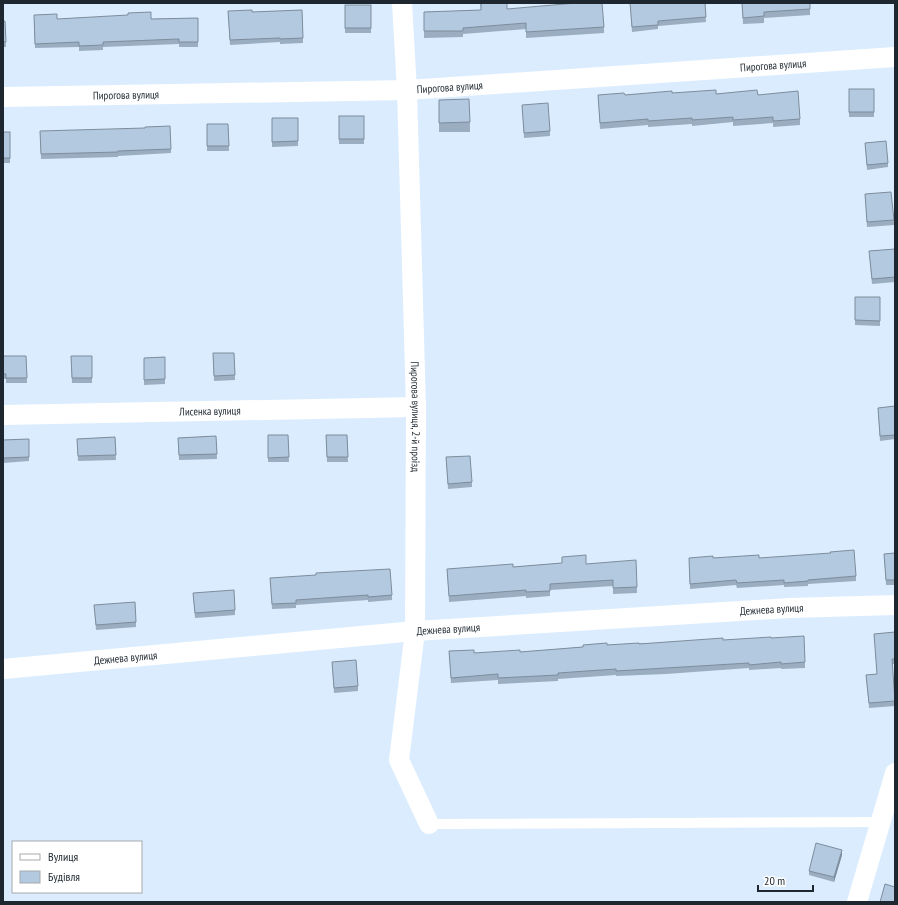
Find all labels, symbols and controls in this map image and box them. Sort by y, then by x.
street label: Пирогова вулиця [740,56,807,74]
street label: Пирогова вулиця [416,78,483,96]
street label: Пирогова вулиця [93,87,159,102]
street label: Пирогова вулиця, 2-й проїзд [408,361,423,472]
street label: Лисенка вулиця [178,403,241,419]
street label: Дежнева вулиця [739,601,804,618]
street label: Дежнева вулиця [416,620,480,638]
street label: Дежнева вулиця [93,648,158,668]
legend [12,841,142,893]
text: Вулиця [48,849,78,864]
scale bar [758,867,813,893]
text: Будівля [48,869,80,884]
text: 20 m [764,873,785,888]

